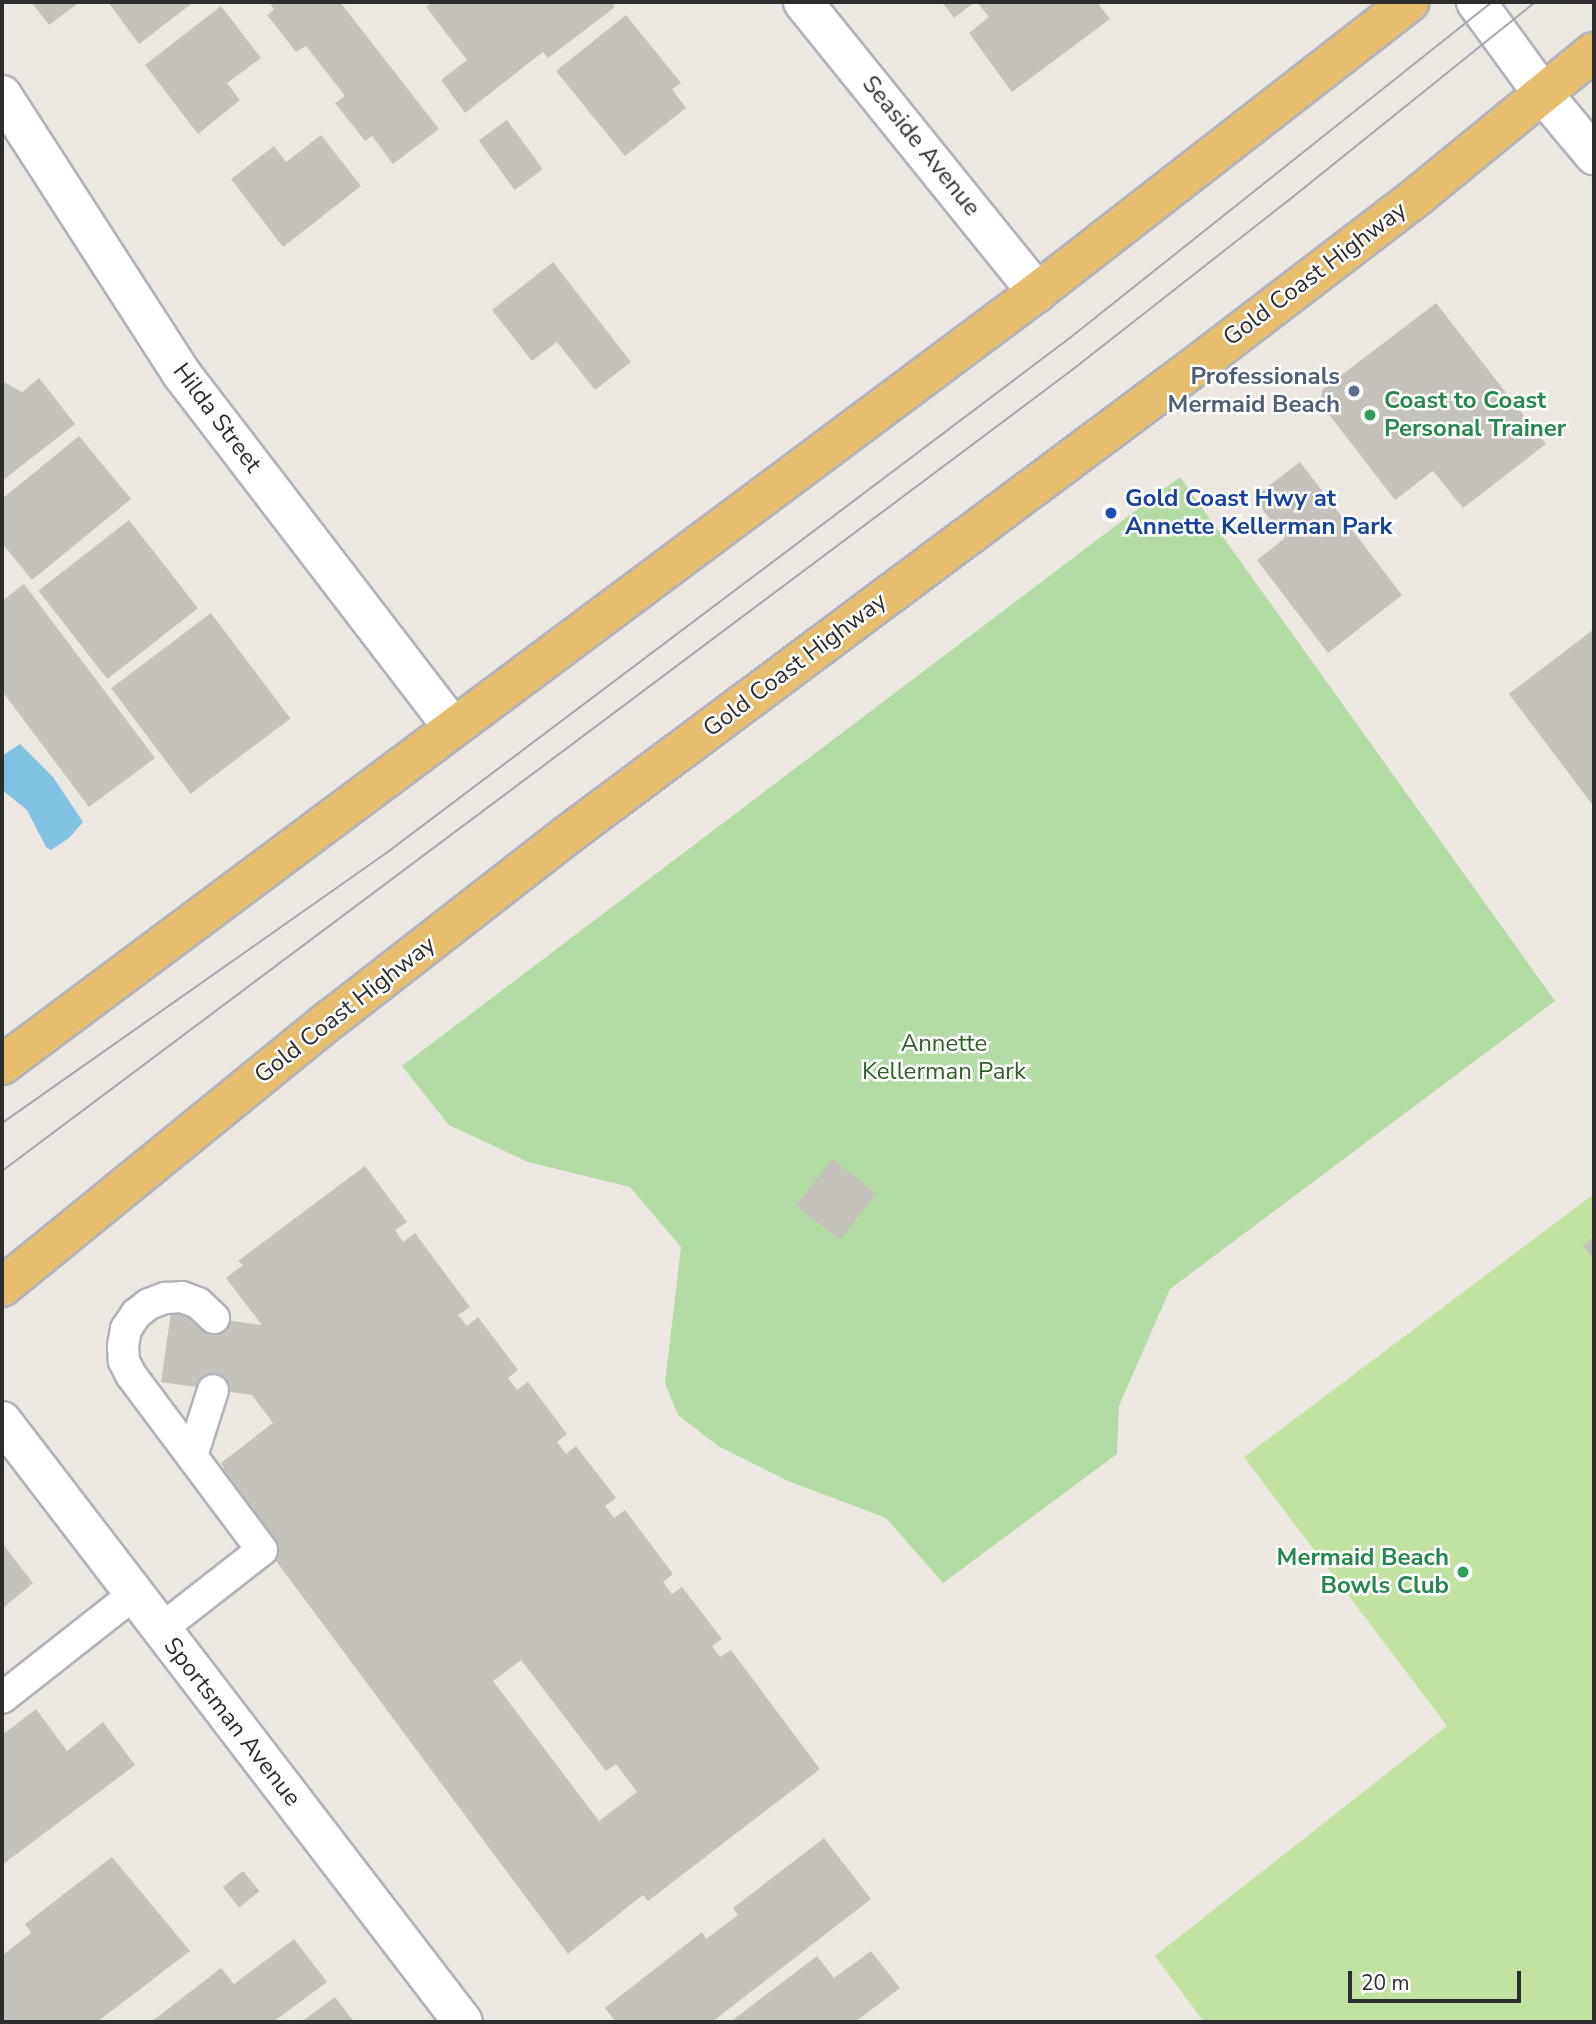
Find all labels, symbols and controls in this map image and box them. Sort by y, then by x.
street label: Seaside Avenue [856,70,986,222]
street label: Gold Coast Highway [1218,196,1412,352]
street label: Hilda Street [167,358,267,478]
place label: Professionals Mermaid Beach [1168,363,1340,419]
marker: Professionals Mermaid Beach [1346,383,1362,399]
place label: Coast to Coast Personal Trainer [1384,387,1566,443]
marker: Coast to Coast Personal Trainer [1362,407,1378,423]
place label: Gold Coast Hwy at Annette Kellerman Park [1125,485,1392,541]
marker: Gold Coast Hwy at Annette Kellerman Park [1103,505,1119,521]
street label: Gold Coast Highway [698,587,892,743]
street label: Gold Coast Highway [249,930,441,1090]
park label: Annette Kellerman Park [862,1030,1026,1086]
place label: Mermaid Beach Bowls Club [1277,1544,1449,1600]
marker: Mermaid Beach Bowls Club [1455,1564,1471,1580]
street label: Sportsman Avenue [157,1632,307,1812]
scale bar [1351,1958,1524,2002]
text: 20 m [1361,1969,1410,1997]

